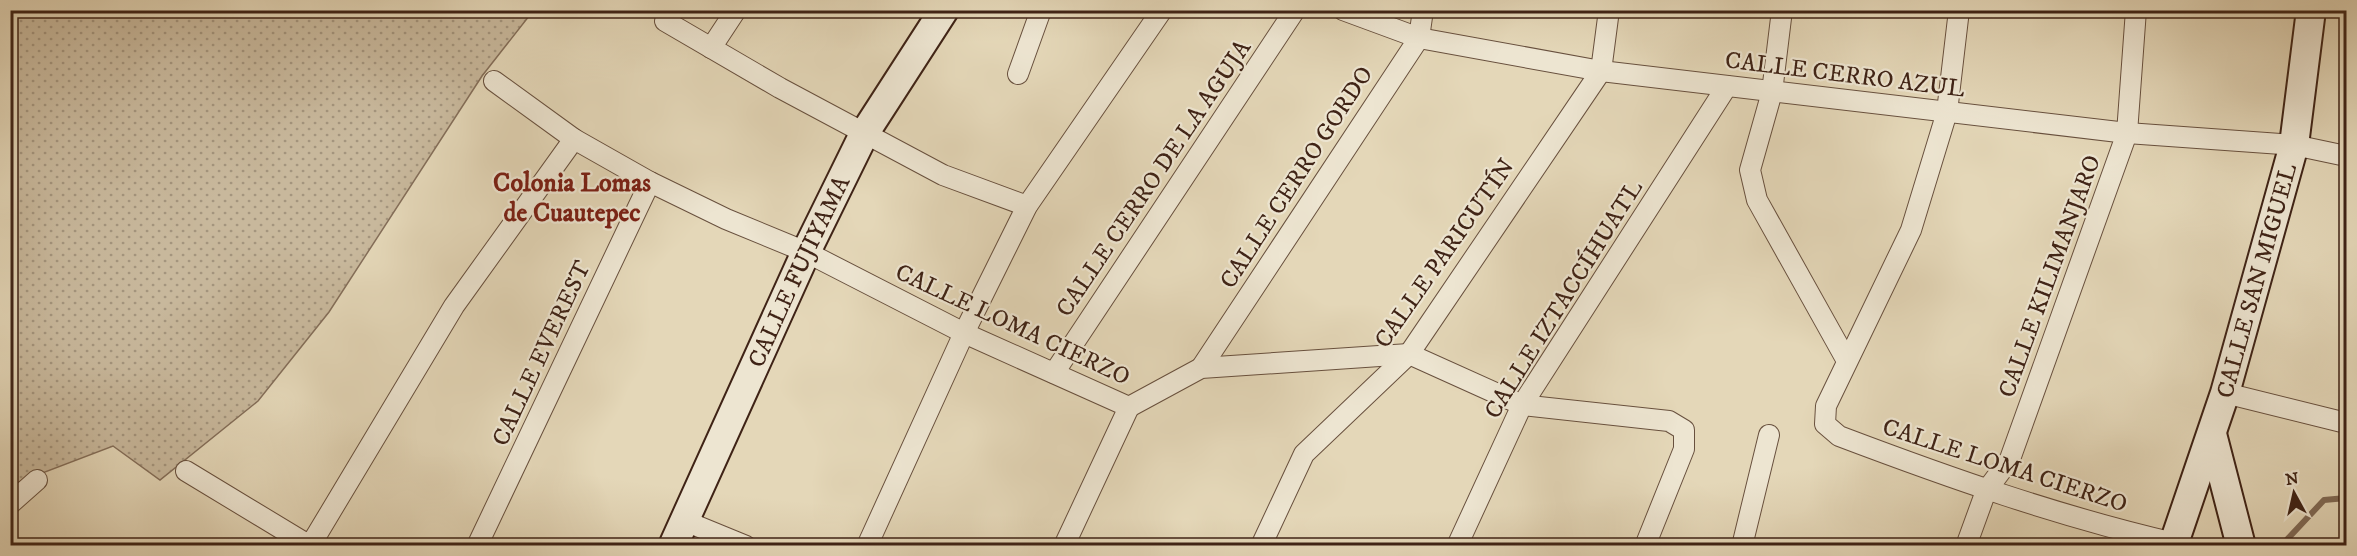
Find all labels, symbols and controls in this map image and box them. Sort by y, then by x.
street label: CALLE CERRO DE LA AGUJA [1050,34,1258,323]
street label: CALLE CERRO AZUL [1723,45,1966,105]
street label: CALLE CERRO GORDO [1214,61,1380,294]
street label: CALLE KILIMANJARO [1992,151,2108,402]
street label: CALLE PARICUTÍN [1367,152,1521,354]
street label: CALLE SAN MIGUEL [2210,161,2304,402]
district label: Colonia Lomas de Cuautepec [493,167,651,230]
street label: CALLE FUJIYAMA [742,170,857,372]
street label: CALLE IZTACCÍHUATL [1477,174,1650,424]
street label: CALLE EVEREST [486,256,598,451]
street label: CALLE LOMA CIERZO [890,257,1135,393]
street label: CALLE LOMA CIERZO [1878,412,2131,520]
north arrow [2264,463,2324,523]
text: N [2284,468,2300,490]

